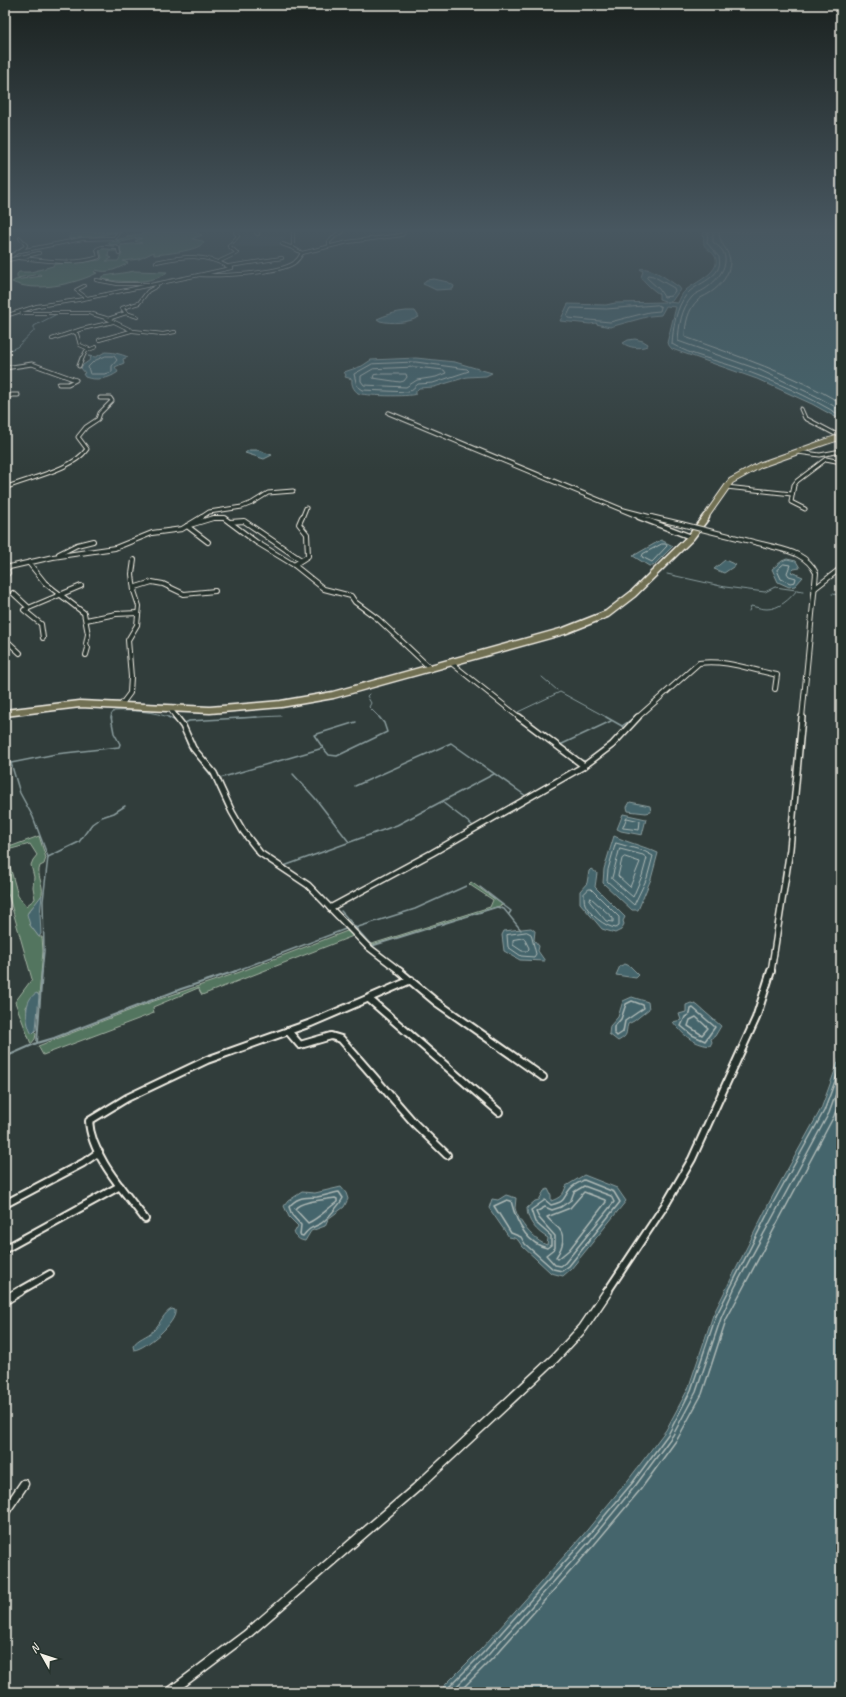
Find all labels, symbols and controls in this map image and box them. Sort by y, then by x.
north arrow [22,1635,62,1675]
text: N [27,1640,43,1656]

